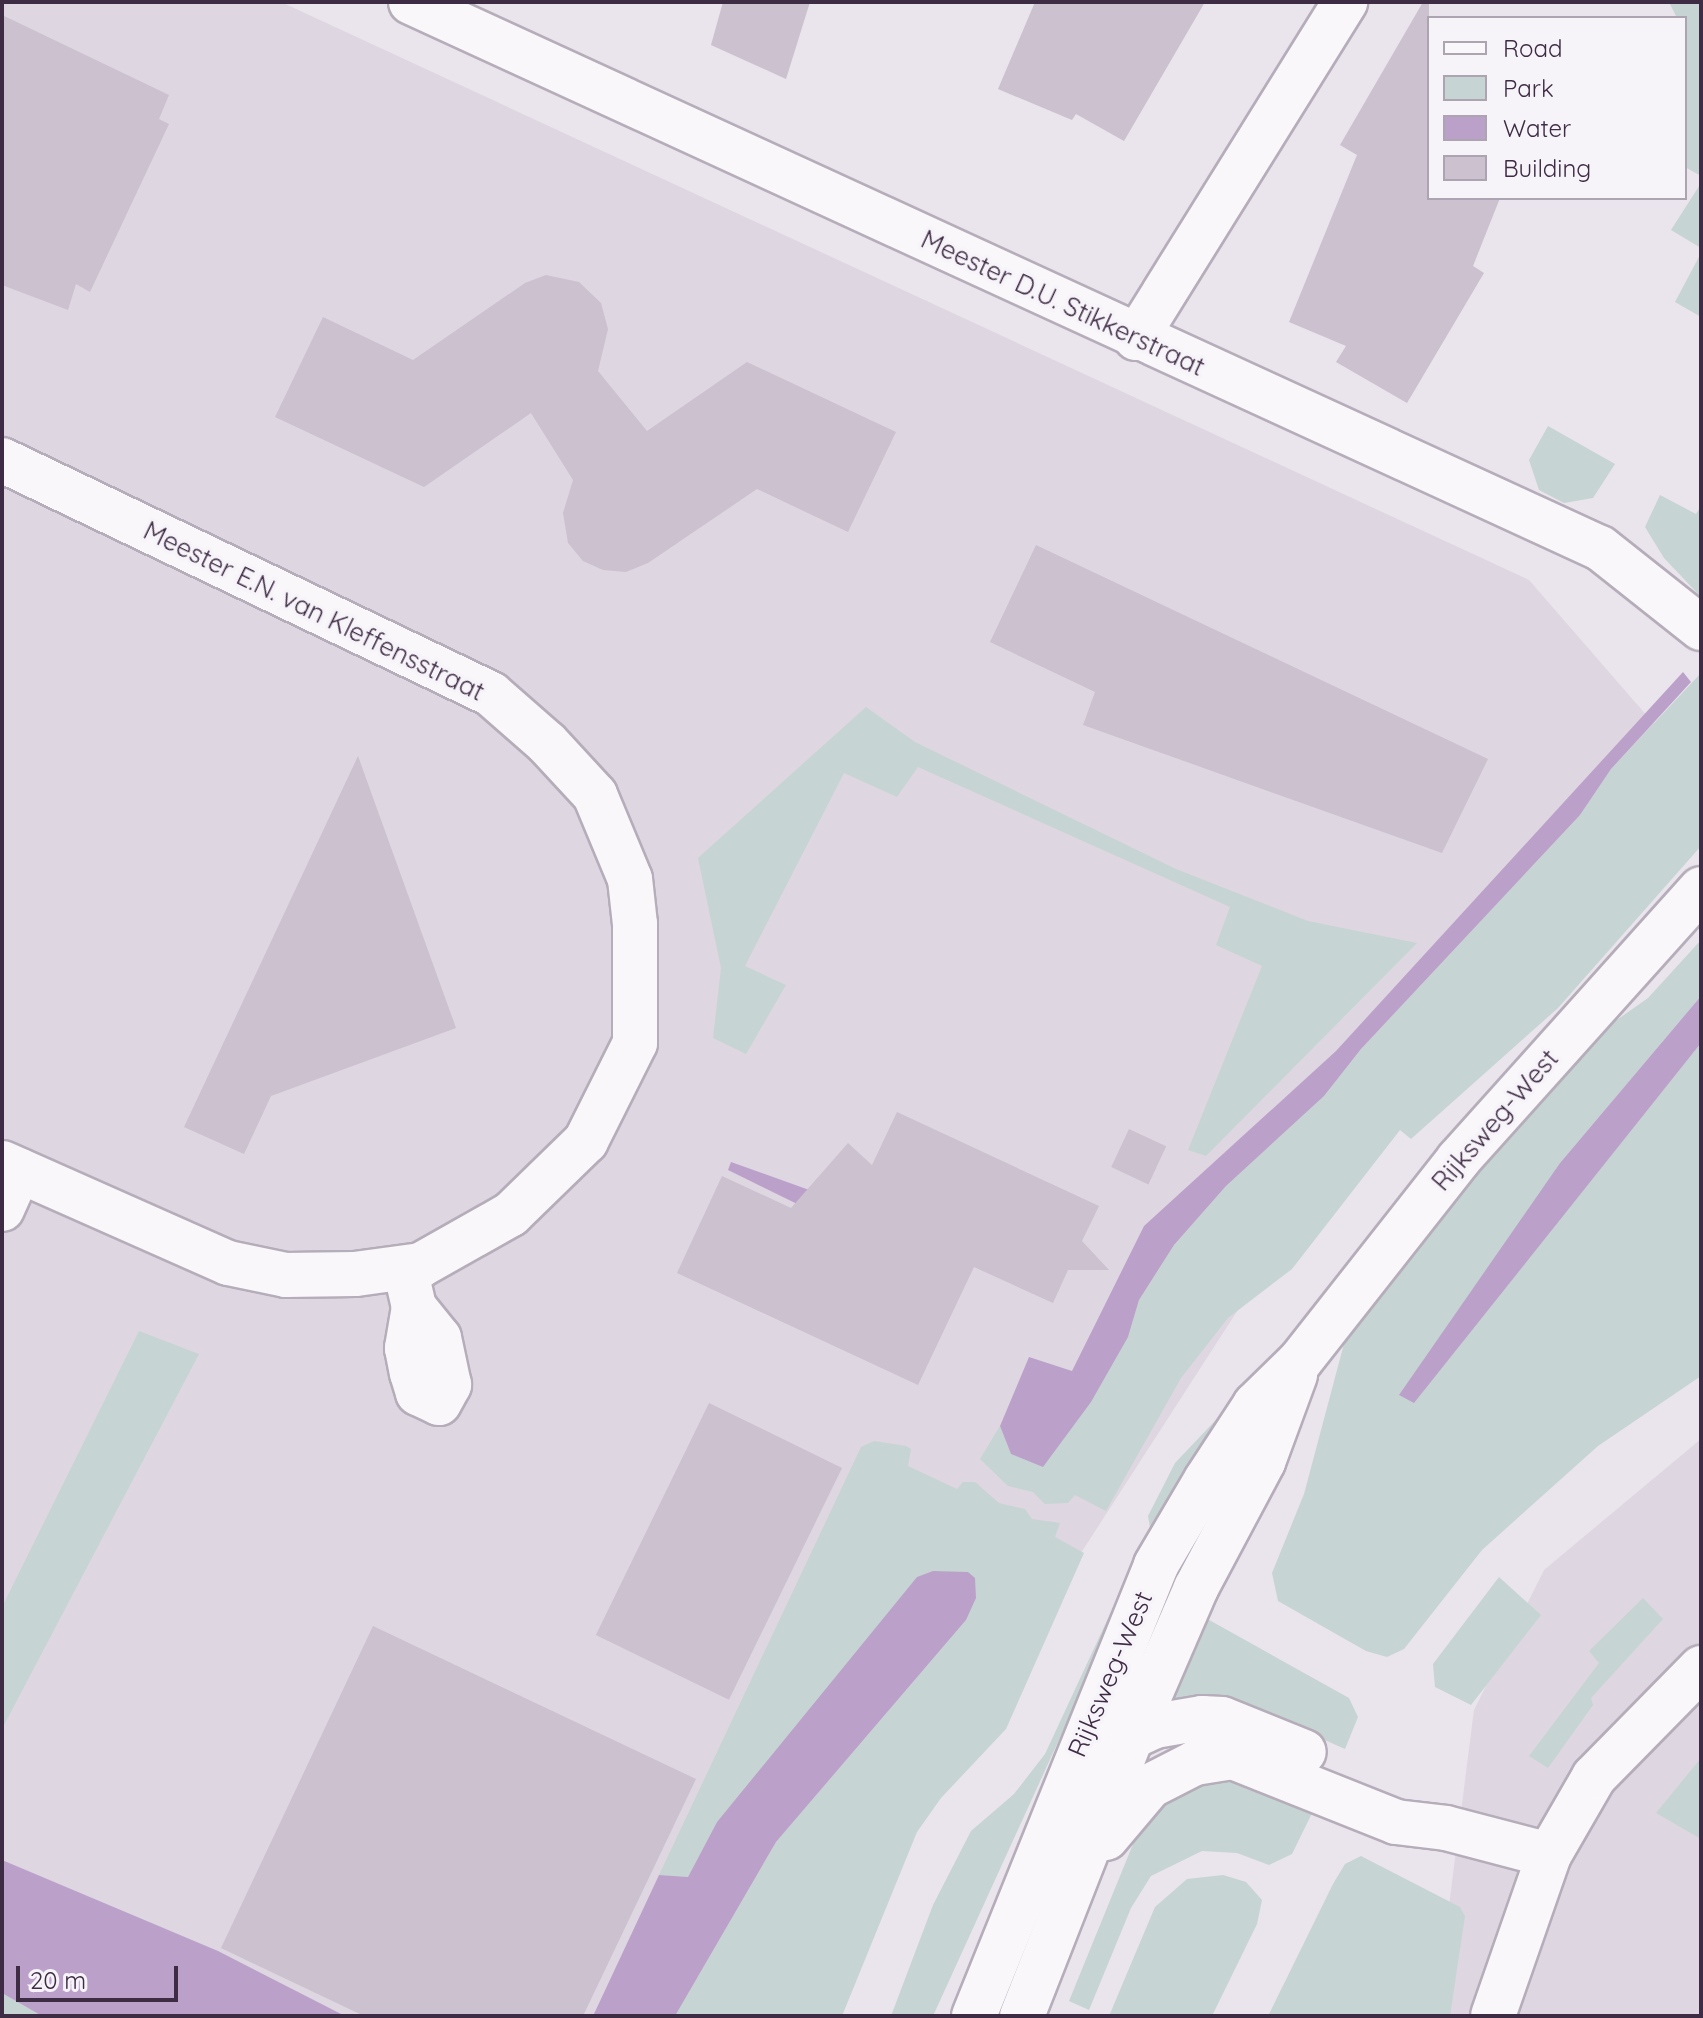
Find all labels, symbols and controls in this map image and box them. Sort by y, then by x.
legend [1427,16,1687,200]
text: Road [1503,33,1563,63]
text: Park [1503,73,1554,103]
text: Water [1503,113,1571,143]
text: Building [1503,153,1591,183]
street label: Meester D.U. Stikkerstraat [916,223,1210,383]
street label: Meester E.N. van Kleffensstraat [139,515,489,707]
street label: Rijksweg-West [1425,1043,1565,1197]
street label: Rijksweg-West [1061,1586,1159,1762]
scale bar [20,1950,182,2000]
text: 20 m [30,1965,86,1995]

